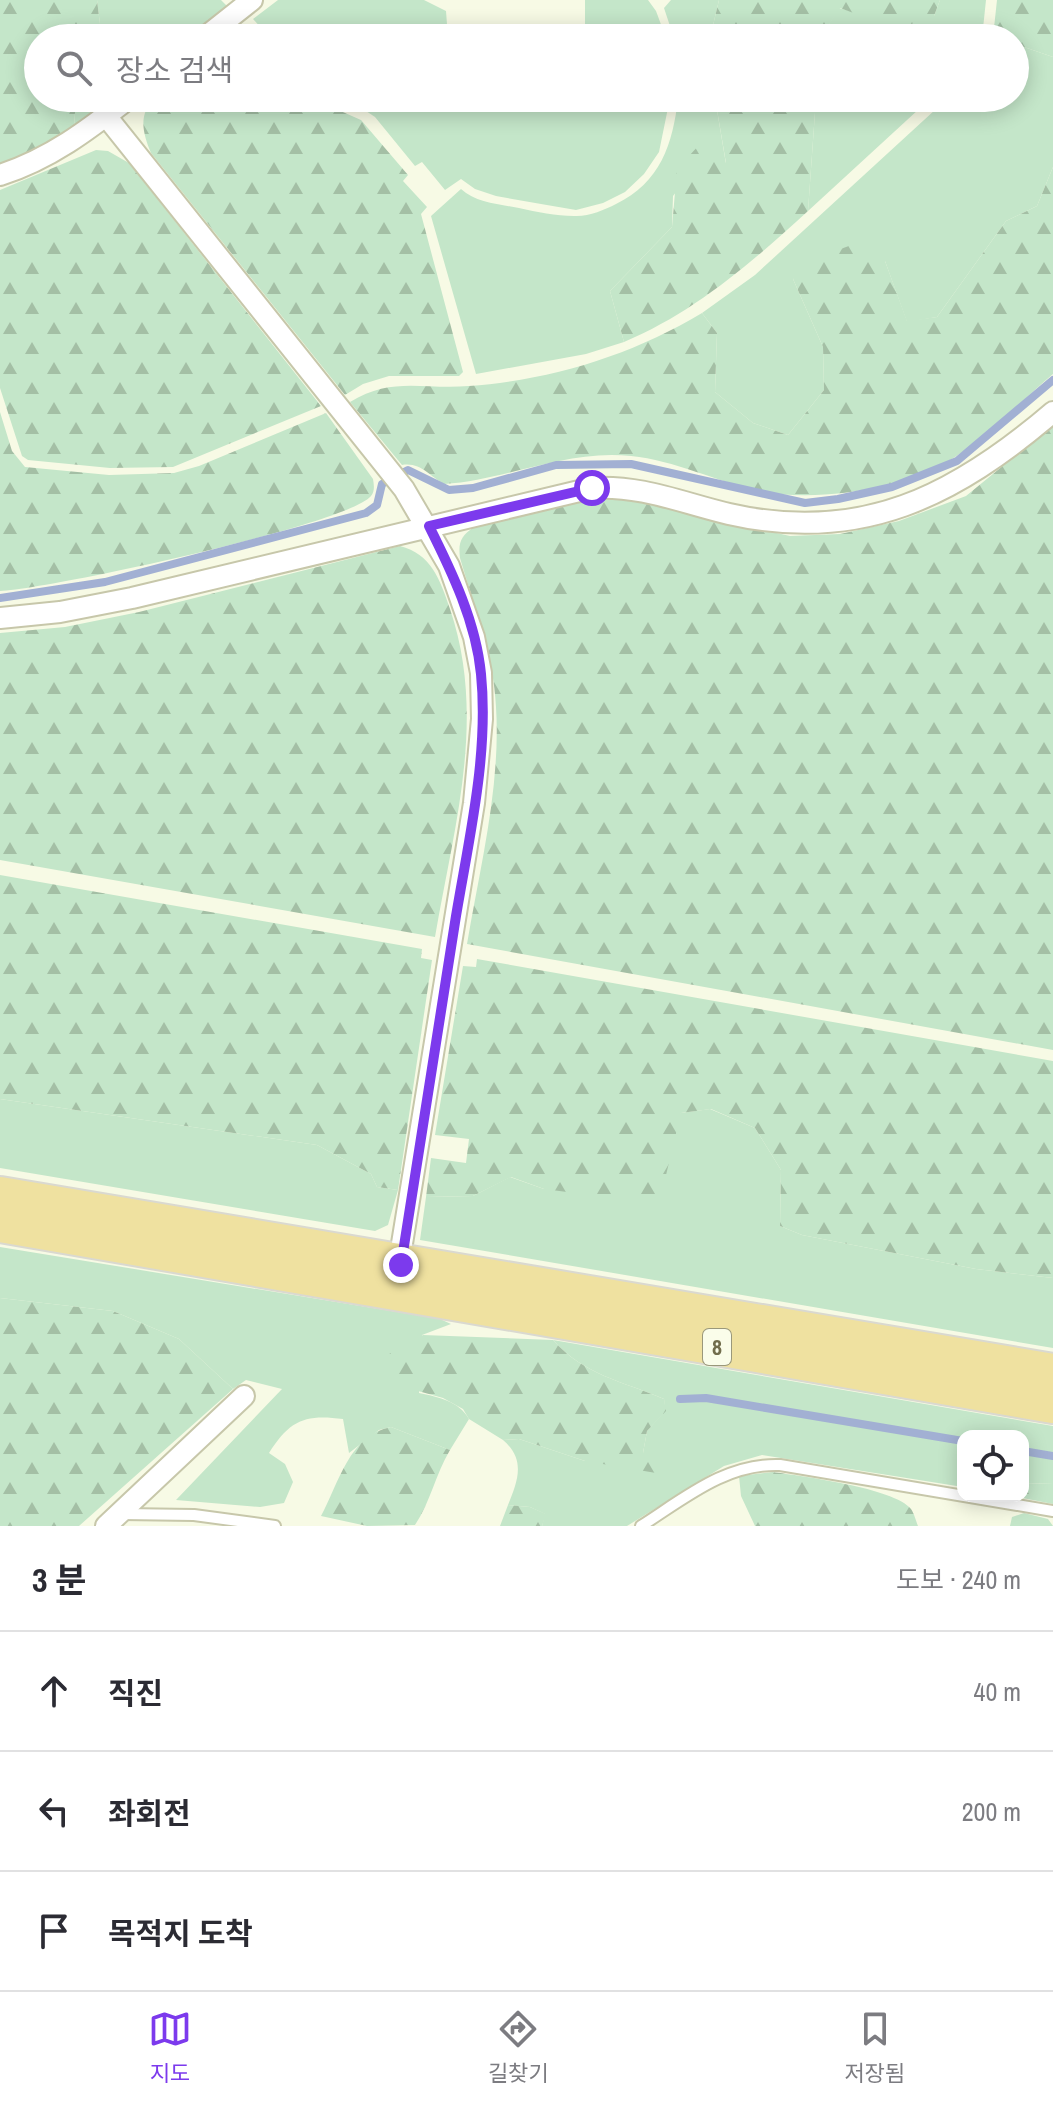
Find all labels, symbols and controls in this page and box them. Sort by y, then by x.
search box [24,24,1029,112]
icon: search [52,46,96,90]
text: 장소 검색 [116,50,233,90]
route start [574,470,610,506]
route end [383,1247,419,1283]
road number: 8 [703,1329,731,1365]
map controls [957,1430,1029,1502]
button: locate [957,1430,1029,1502]
text: 3 분 [32,1557,87,1603]
text: 도보 · 240 m [896,1562,1021,1597]
icon: ahead [32,1669,76,1713]
text: 직진 [108,1673,163,1713]
text: 40 m [974,1674,1021,1709]
icon: left [32,1789,76,1833]
text: 좌회전 [108,1793,191,1833]
text: 200 m [962,1794,1021,1829]
icon: arrive [32,1909,76,1953]
text: 목적지 도착 [108,1913,253,1953]
tab: 지도 [148,2007,192,2088]
tab: 길찾기 [488,2007,549,2088]
tab: 저장됨 [844,2007,905,2088]

